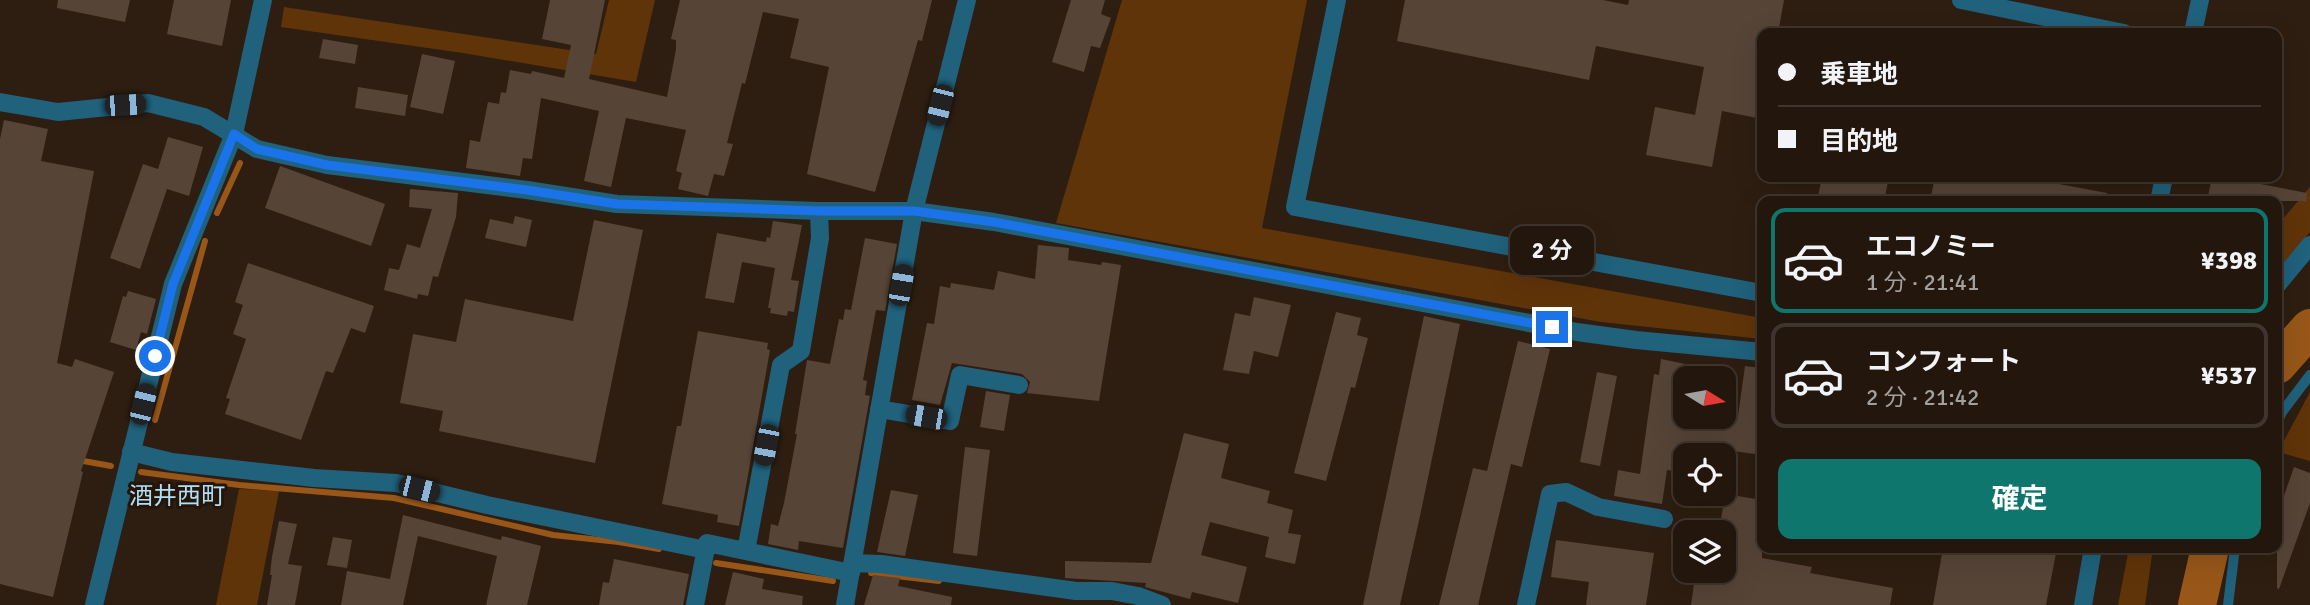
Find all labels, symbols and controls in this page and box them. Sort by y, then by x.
text: 乗車地 [1820,59,1898,91]
car [925,82,956,128]
car [104,93,147,117]
text: 目的地 [1820,126,1898,158]
callout: 2 分 [1510,226,1594,274]
icon: car [1782,229,1845,292]
text: エコノミー [1866,231,1996,263]
text: 2 分 [1532,236,1572,265]
text: ¥398 [2201,245,2257,277]
car [888,262,915,308]
text: 1 分 · 21:41 [1866,268,1979,297]
route end [1536,311,1568,343]
route start [139,340,171,372]
icon: car [1782,344,1845,407]
text: コンフォート [1866,346,2021,378]
text: ¥537 [2201,360,2257,392]
north arrow [1673,366,1736,429]
map controls [1673,366,1736,583]
car [128,381,159,427]
text: 2 分 · 21:42 [1866,383,1979,412]
car [904,403,949,431]
car [752,422,781,468]
button: locate [1673,443,1736,506]
button: 確定 [1778,459,2261,539]
car [397,474,442,504]
district label: 酒井西町 [129,481,225,511]
button: layers [1673,520,1736,583]

